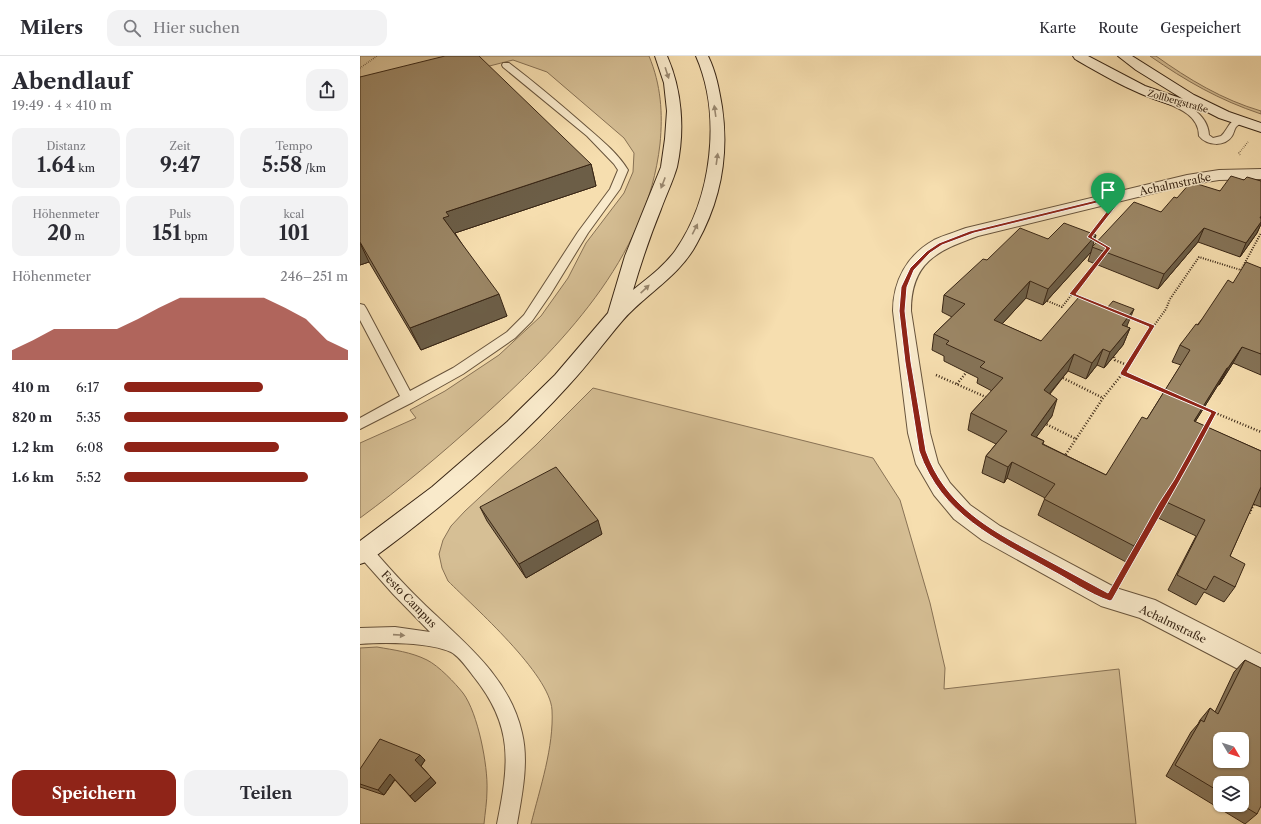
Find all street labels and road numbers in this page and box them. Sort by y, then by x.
street label: Zollbergstraße [1146,87,1210,115]
street label: Achalmstraße [1137,170,1212,199]
street label: Festo Campus [378,568,440,631]
street label: Achalmstraße [1136,601,1209,646]

